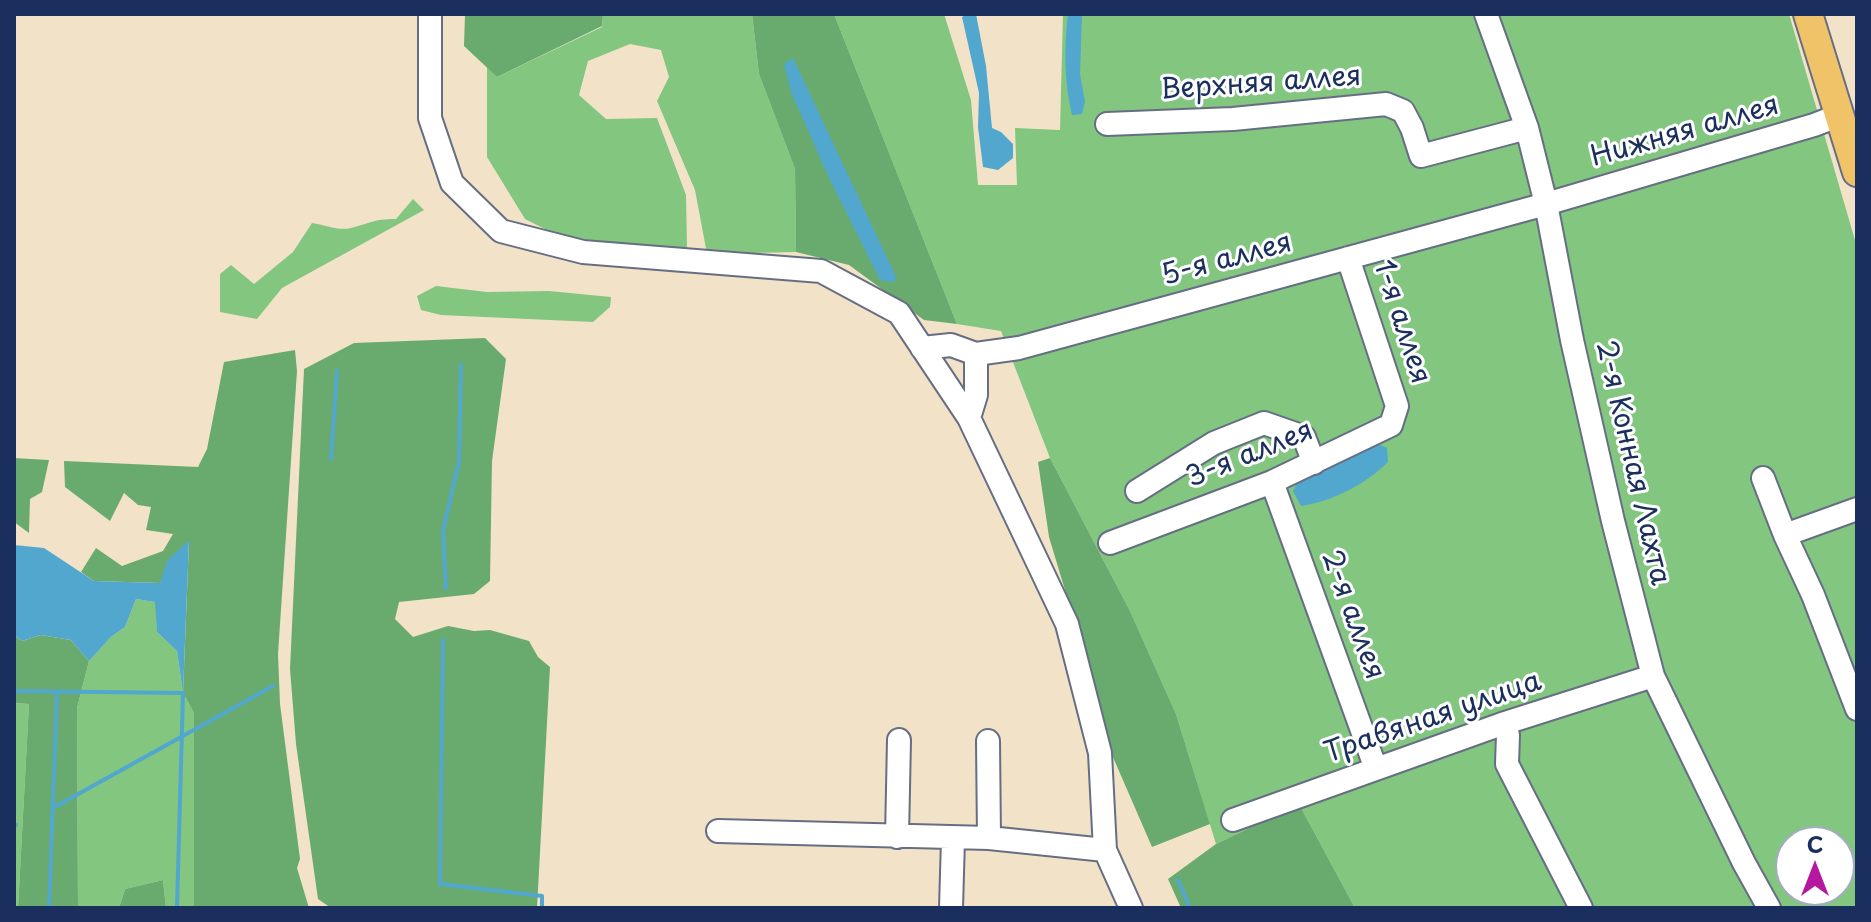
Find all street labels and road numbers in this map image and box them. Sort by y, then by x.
street label: Верхняя аллея [1159,60,1363,108]
street label: Нижняя аллея [1587,89,1783,175]
street label: 5-я аллея [1158,226,1296,294]
street label: 1-я аллея [1365,256,1437,388]
street label: 2-я Конная Лахта [1588,338,1676,588]
street label: 3-я аллея [1182,414,1318,496]
street label: 2-я аллея [1313,546,1391,684]
street label: Травяная улица [1320,665,1546,771]

